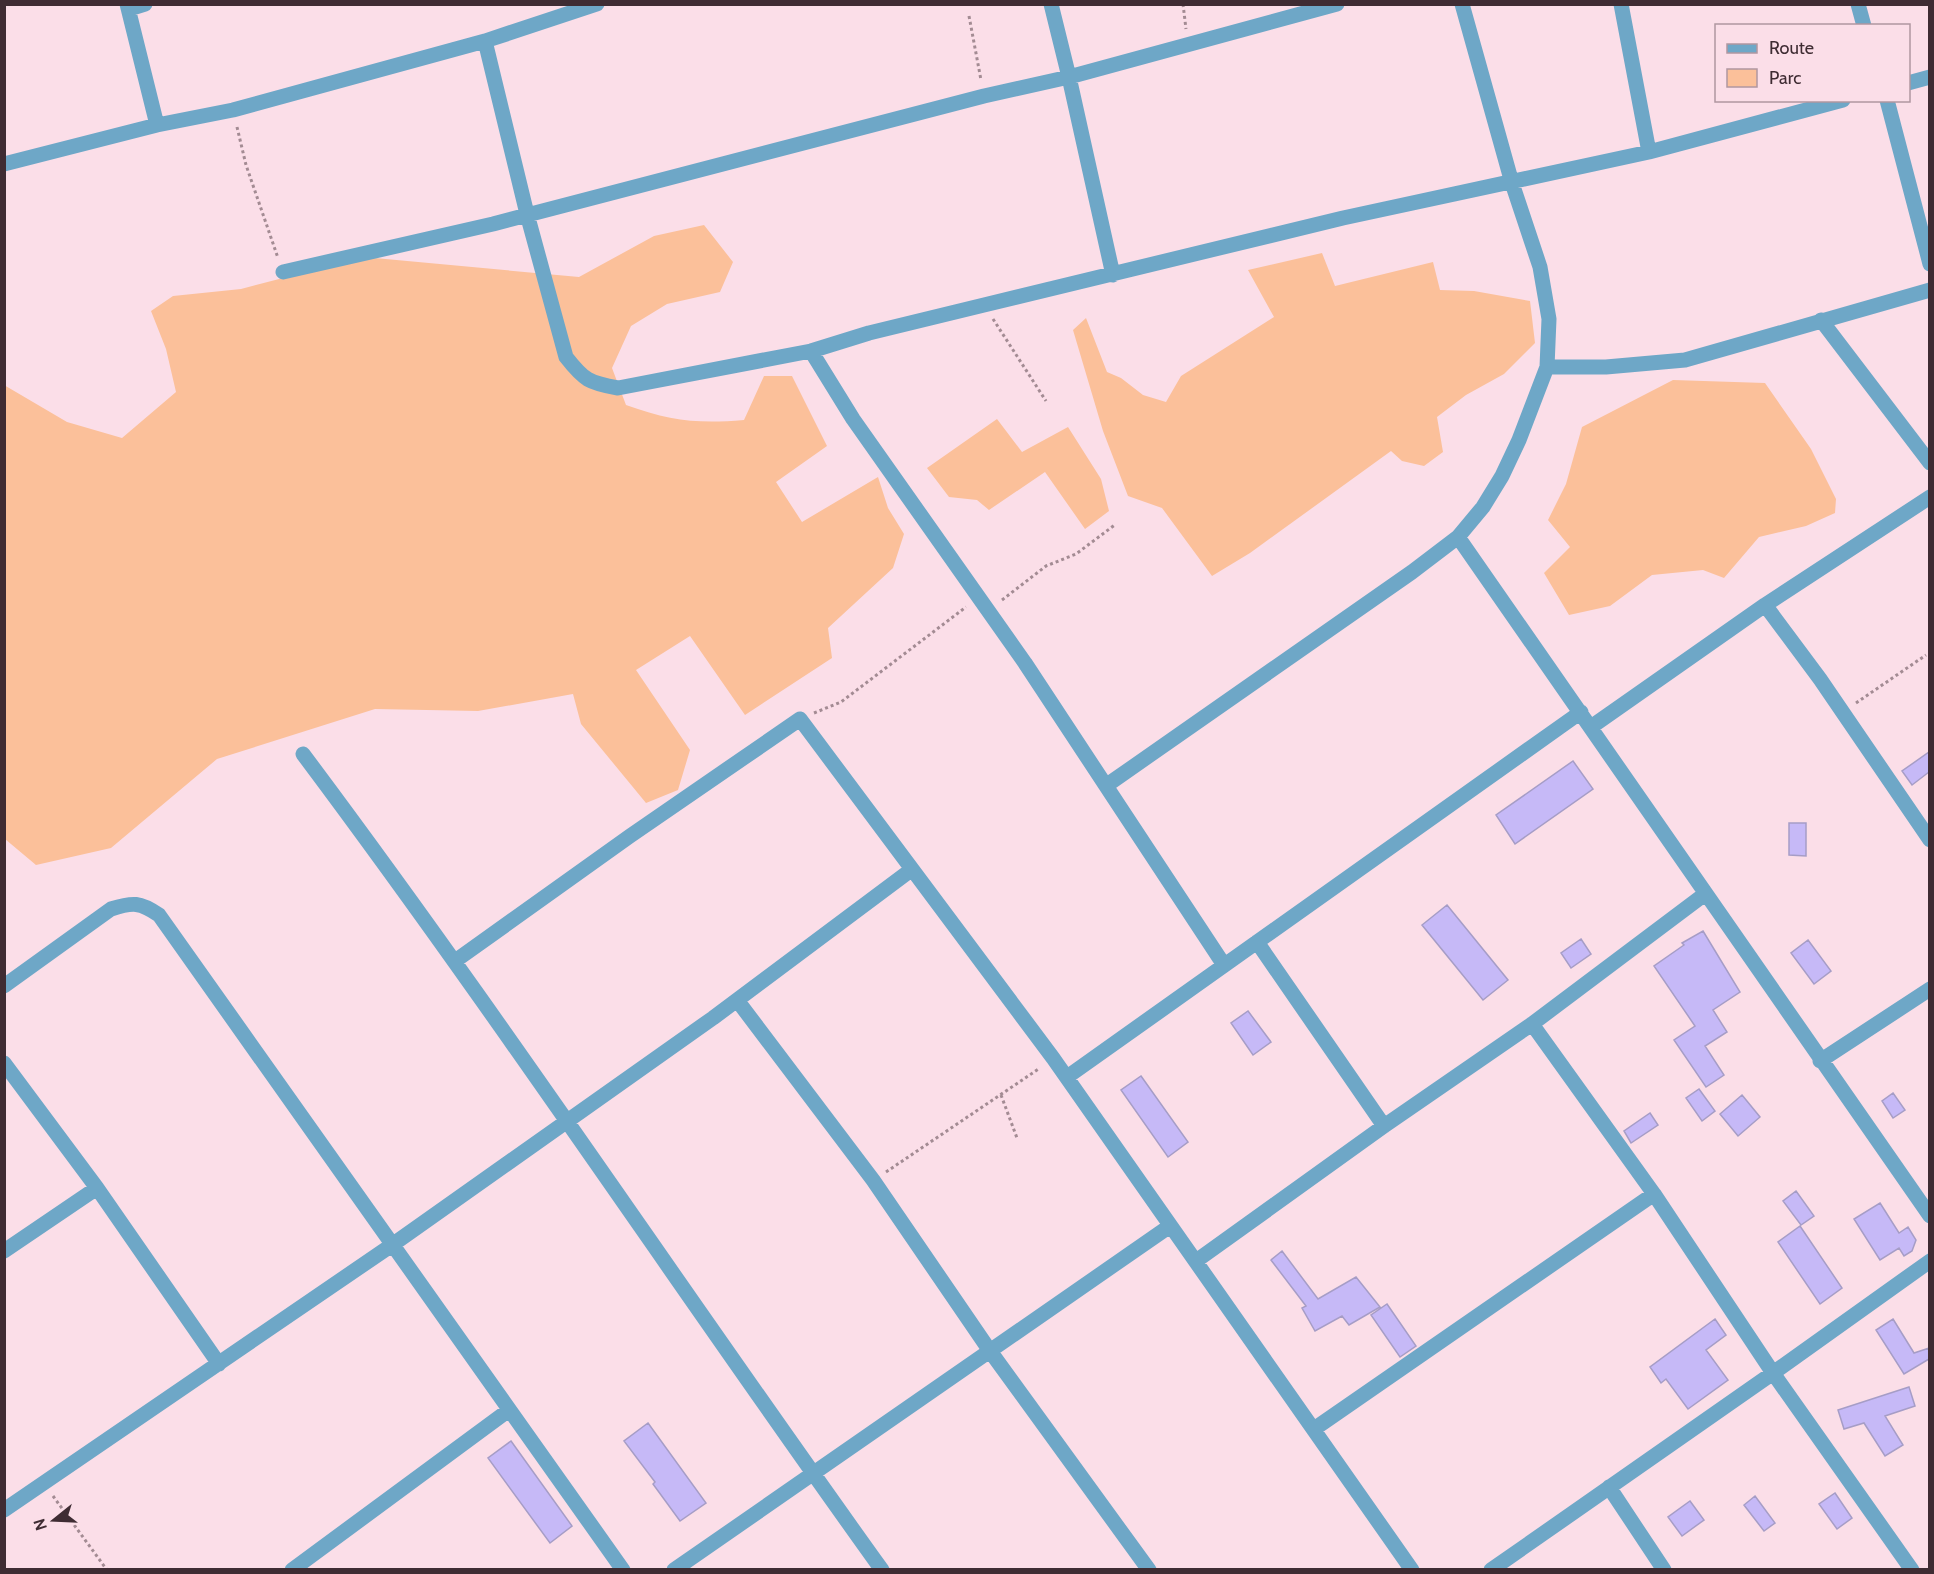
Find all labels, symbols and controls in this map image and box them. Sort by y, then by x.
legend [1715,24,1910,102]
text: Route [1769,37,1814,59]
text: Parc [1769,67,1801,89]
north arrow [24,1490,84,1550]
text: N [29,1516,51,1533]

